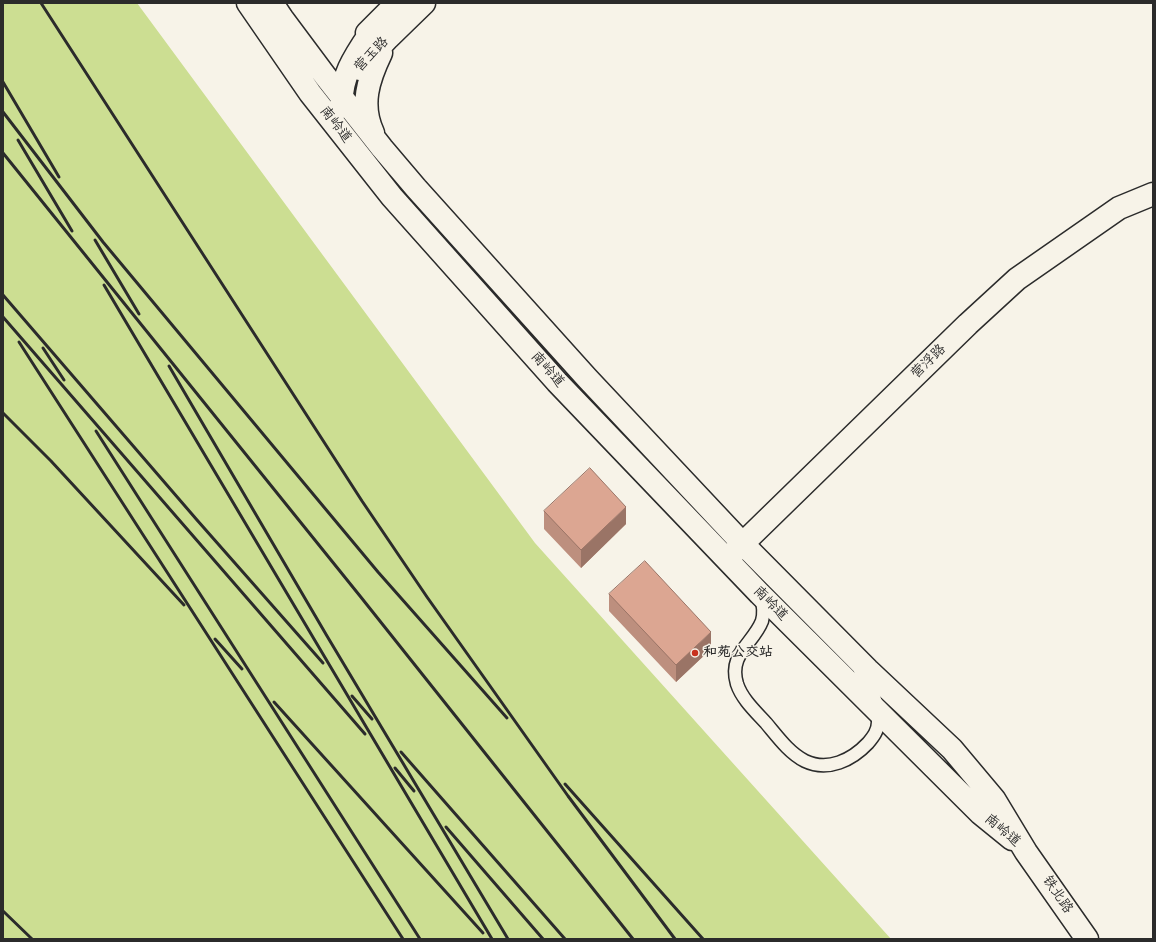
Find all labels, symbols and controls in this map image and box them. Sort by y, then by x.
street label: 营玉路 [351,34,393,76]
street label: 南岭道 [315,103,355,147]
street label: 营浮路 [908,341,950,383]
street label: 南岭道 [527,349,567,391]
street label: 南岭道 [749,583,791,625]
place label: 和苑公交站 [703,645,773,661]
marker: 和苑公交站 [690,648,700,658]
street label: 南岭道 [981,811,1023,851]
street label: 铁北路 [1038,873,1076,917]

